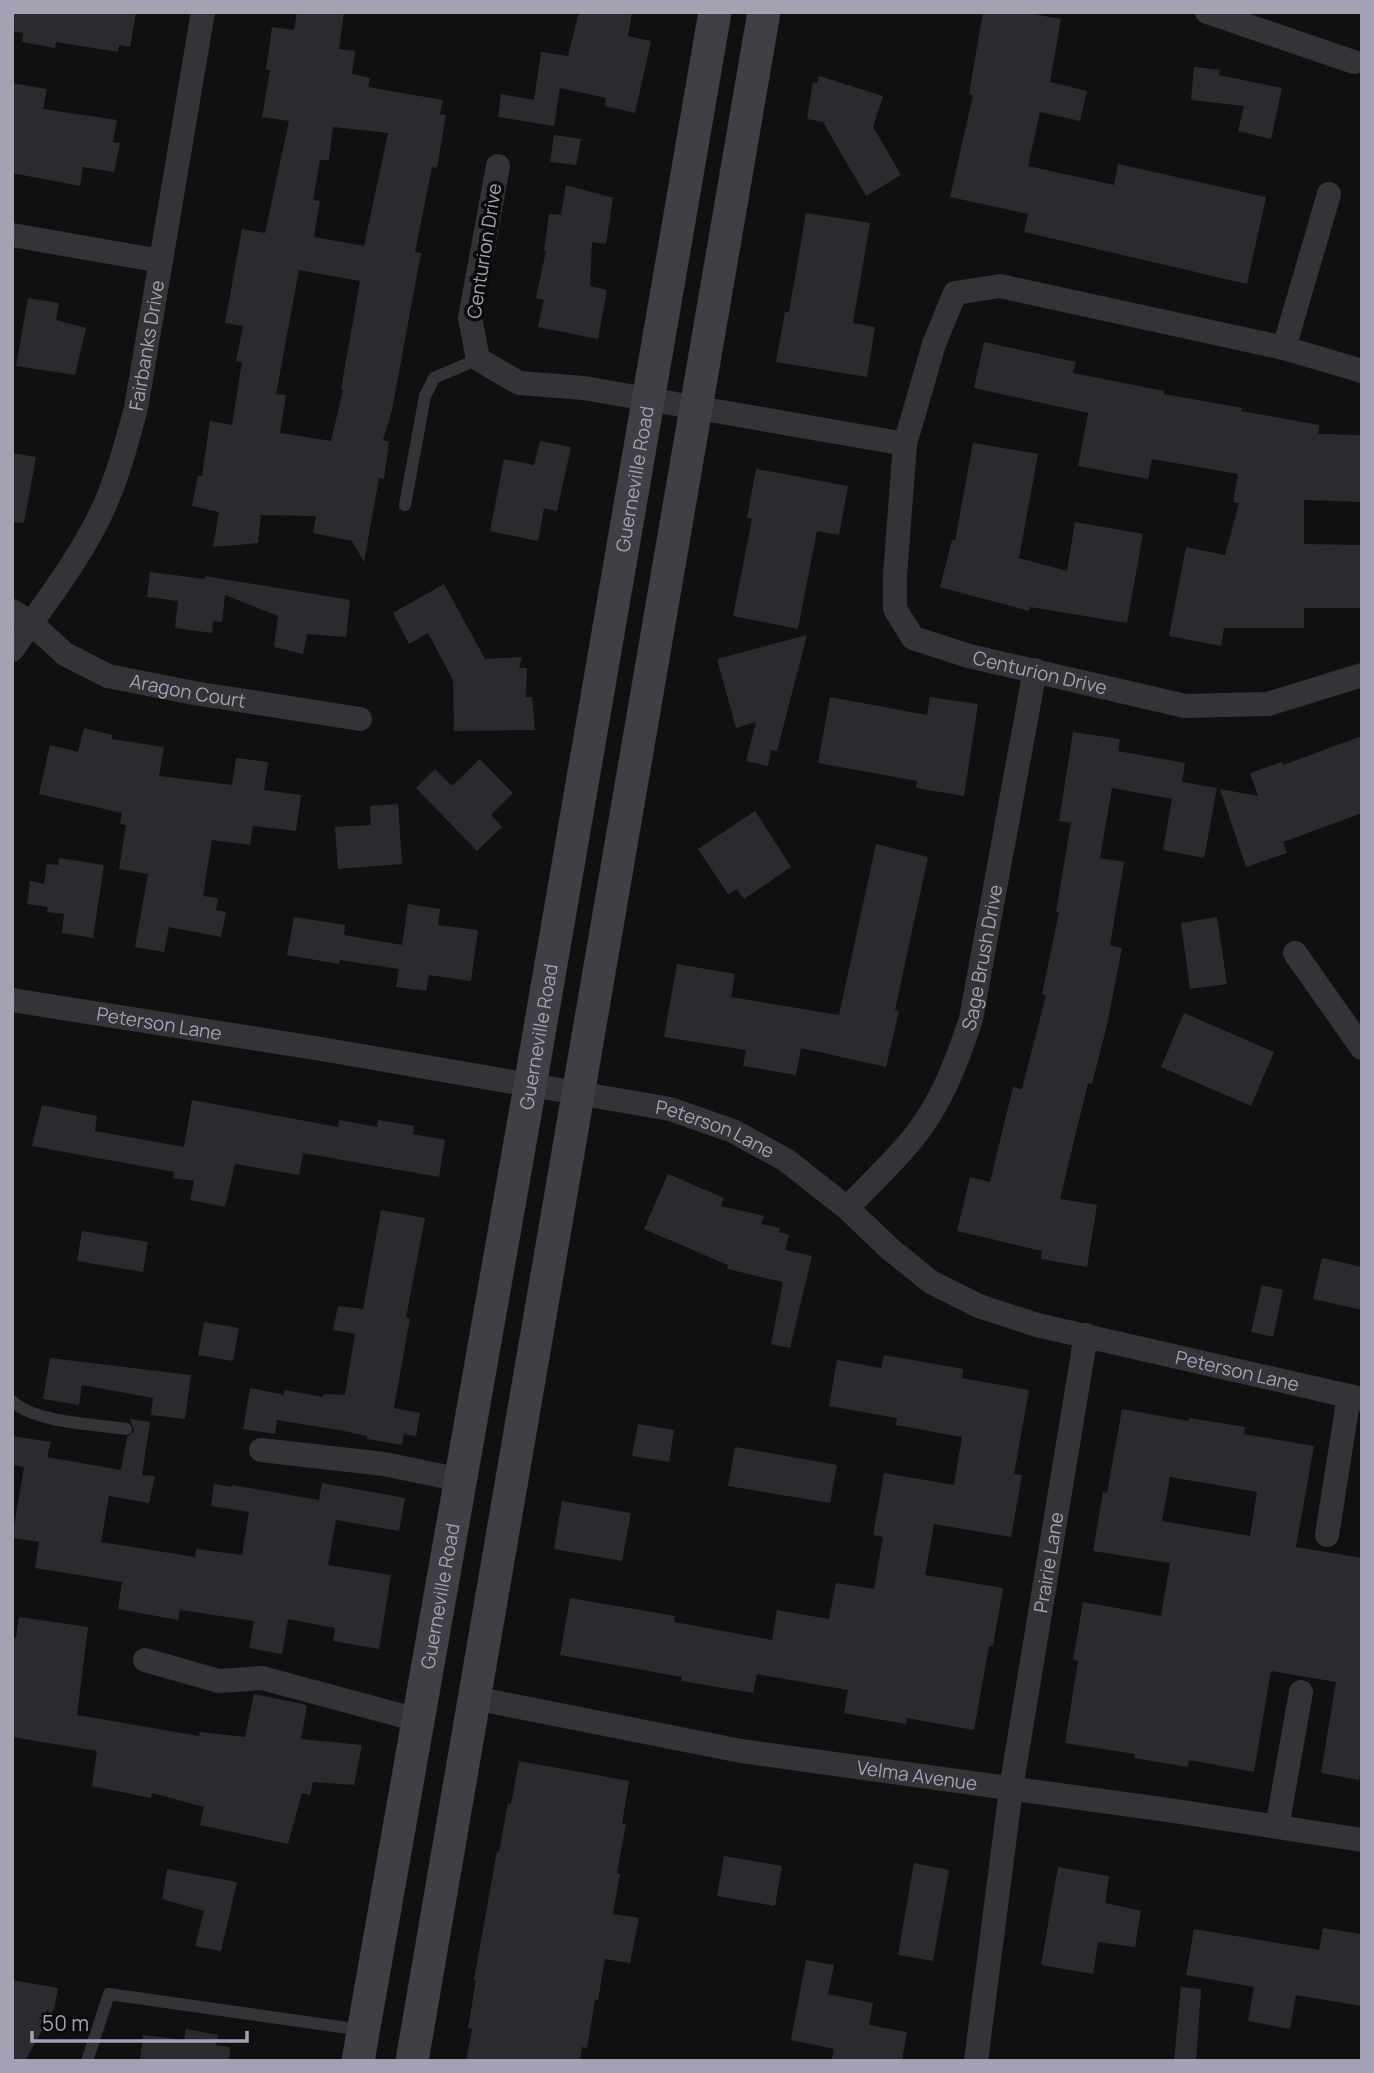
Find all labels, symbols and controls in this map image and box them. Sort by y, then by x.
street label: Centurion Drive [460,181,508,321]
street label: Fairbanks Drive [123,278,170,412]
street label: Guerneville Road [609,404,660,554]
street label: Centurion Drive [970,644,1110,701]
street label: Aragon Court [128,668,248,714]
street label: Sage Brush Drive [955,882,1008,1034]
street label: Guerneville Road [513,962,564,1112]
street label: Peterson Lane [95,1001,224,1046]
street label: Peterson Lane [654,1094,779,1164]
street label: Peterson Lane [1173,1344,1302,1397]
street label: Prairie Lane [1027,1510,1070,1615]
street label: Guerneville Road [414,1521,466,1671]
street label: Velma Avenue [855,1754,979,1797]
scale bar [32,2000,247,2044]
text: 50 m [42,2009,89,2037]

